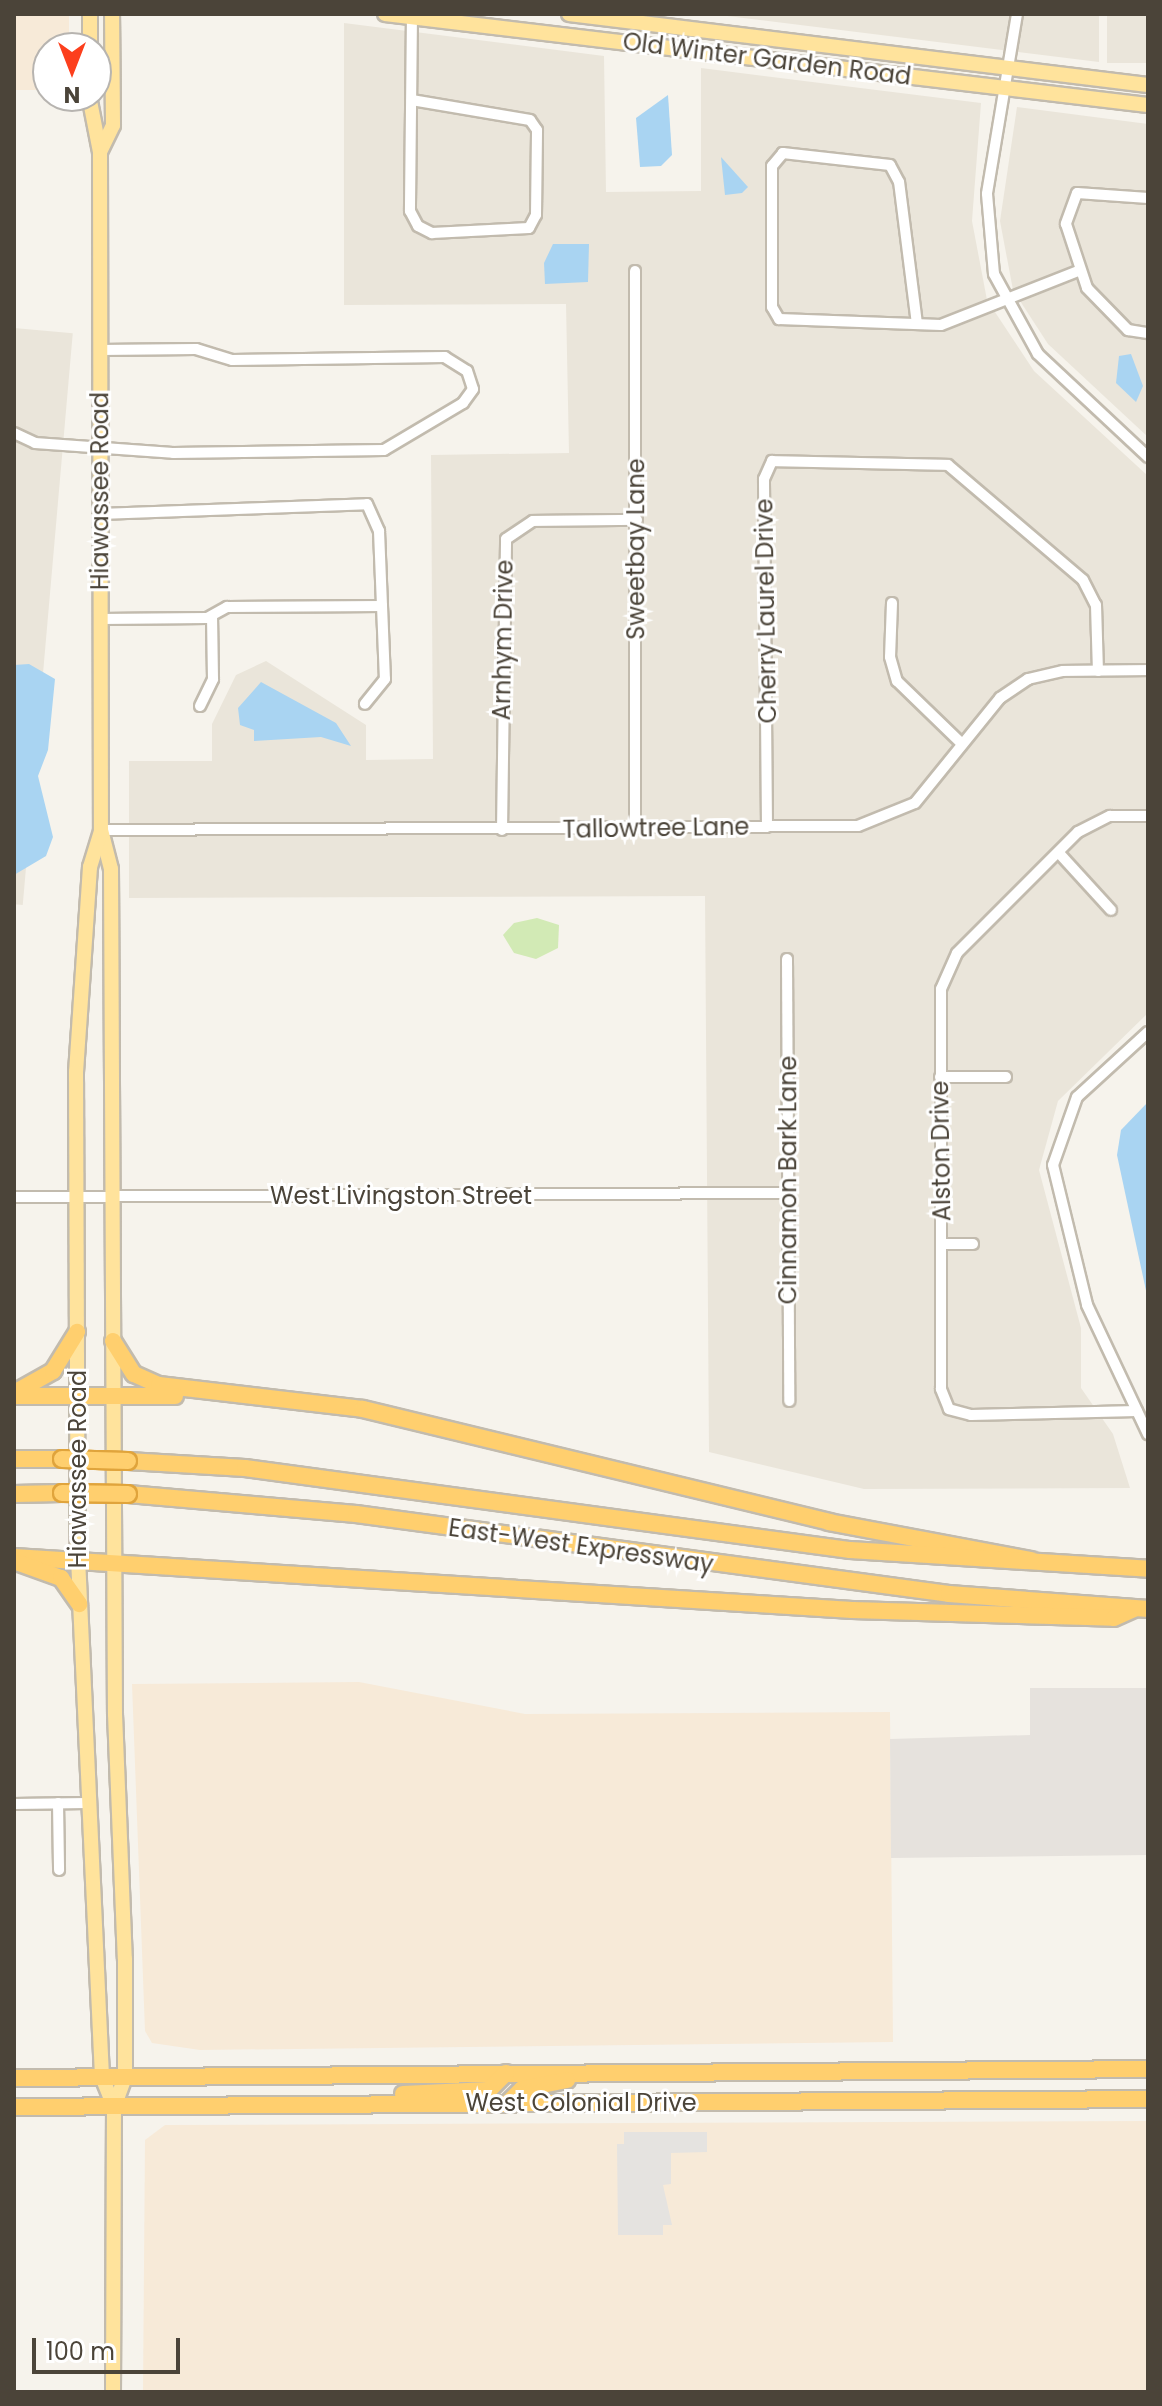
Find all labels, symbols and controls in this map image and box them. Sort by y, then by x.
street label: Old Winter Garden Road [621,27,913,91]
north arrow [32,32,112,112]
text: N [64,79,80,110]
street label: Hiawassee Road [86,392,114,590]
street label: Sweetbay Lane [622,458,650,640]
street label: Cherry Laurel Drive [750,498,782,724]
street label: Arnhym Drive [487,559,519,721]
street label: Tallowtree Lane [562,812,750,844]
street label: Cinnamon Bark Lane [774,1056,802,1304]
street label: Alston Drive [925,1080,957,1222]
street label: West Livingston Street [270,1182,532,1210]
street label: Hiawassee Road [64,1370,92,1568]
street label: East-West Expressway [447,1513,715,1579]
street label: West Colonial Drive [465,2089,697,2117]
scale bar [36,2322,184,2372]
text: 100 m [46,2335,115,2368]

